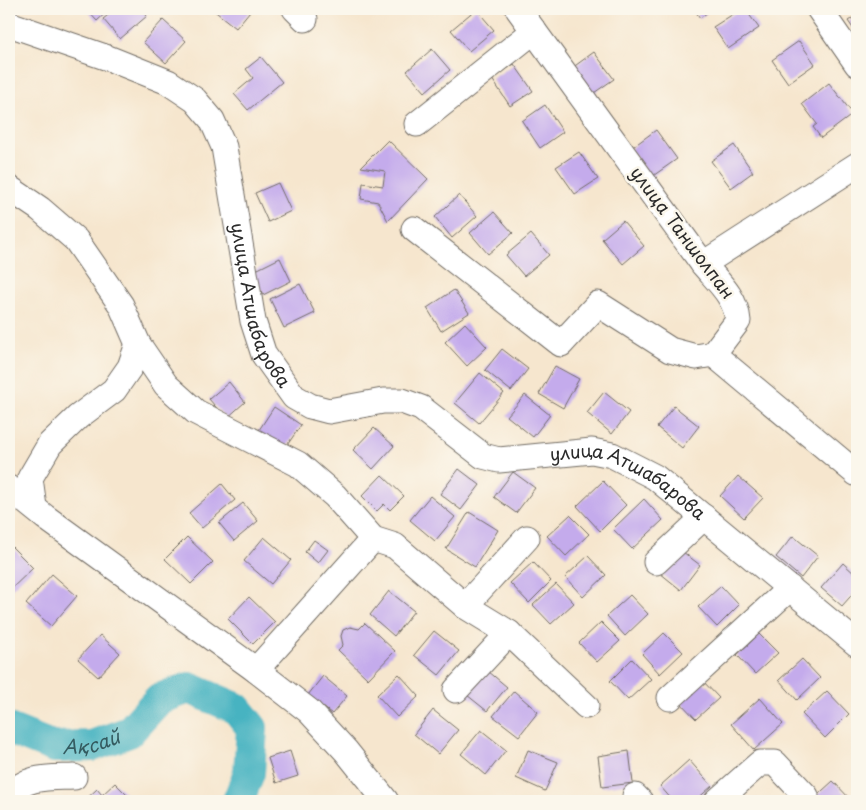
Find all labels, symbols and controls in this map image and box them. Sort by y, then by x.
street label: улица Таншолпан [624,160,742,304]
street label: улица Атшабарова [225,221,299,393]
street label: улица Атшабарова [549,436,713,526]
water label: Ақсай [62,721,126,760]

